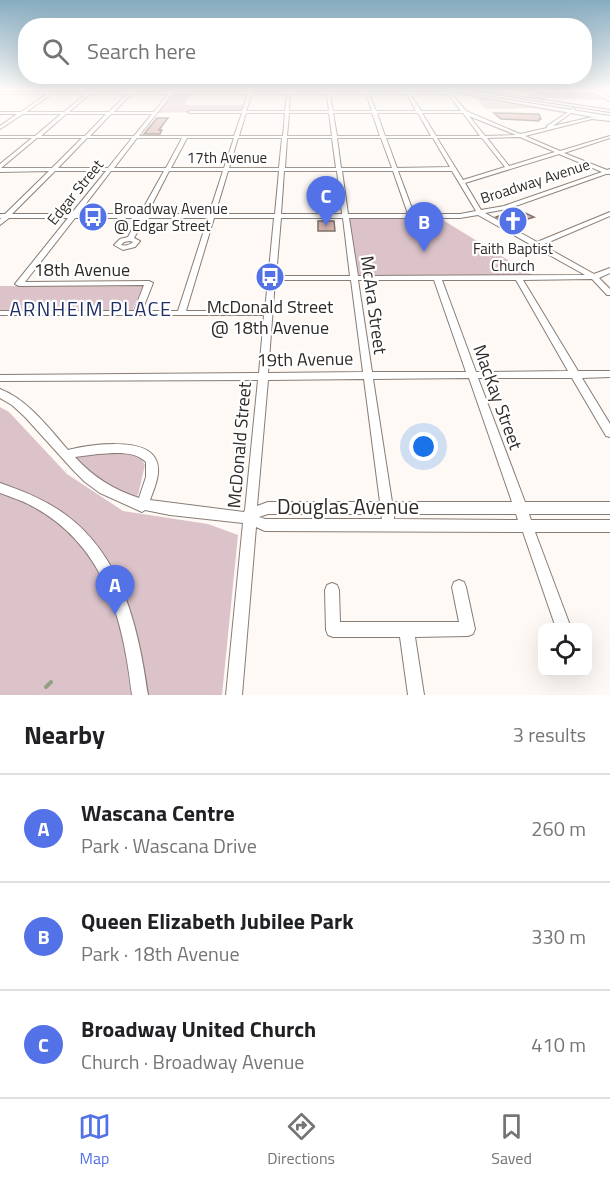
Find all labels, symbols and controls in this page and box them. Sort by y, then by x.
search box [18,18,592,84]
text: Search here [87,34,196,68]
icon: search [39,35,72,68]
street label: 17th Avenue [187,146,267,169]
street label: Broadway Avenue [477,152,593,210]
street label: Edgar Street [41,154,109,230]
pin: C [306,176,346,226]
place label: Broadway Avenue @ Edgar Street [114,197,228,237]
bus stop icon: Broadway Avenue @ Edgar Street [77,201,109,233]
pin: B [404,202,444,252]
church icon: Faith Baptist Church [497,205,529,237]
place label: Faith Baptist Church [473,237,554,277]
street label: McAra Street [354,254,394,357]
street label: 18th Avenue [34,256,130,283]
bus stop icon: McDonald Street @ 18th Avenue [254,261,286,293]
district label: ARNHEIM PLACE [10,293,173,324]
place label: McDonald Street @ 18th Avenue [207,293,334,341]
street label: MacKay Street [466,341,530,454]
street label: 19th Avenue [257,345,353,373]
street label: McDonald Street [220,380,258,509]
your location [409,432,438,461]
street label: Douglas Avenue [277,490,419,522]
pin: A [96,566,134,615]
map controls [538,623,592,677]
button: locate [538,623,592,677]
text: Nearby [24,715,105,754]
text: 3 results [513,719,586,750]
text: Wascana Centre [81,796,235,830]
text: A [37,813,50,844]
text: 260 m [531,813,586,844]
text: Park · Wascana Drive [81,830,257,861]
text: Queen Elizabeth Jubilee Park [81,904,353,938]
text: B [37,921,50,952]
text: 330 m [531,921,586,952]
text: Park · 18th Avenue [81,938,240,969]
text: Broadway United Church [81,1012,316,1046]
text: C [38,1029,49,1060]
text: 410 m [531,1029,586,1060]
text: Church · Broadway Avenue [81,1046,304,1077]
tab: Map [78,1110,111,1170]
tab: Directions [267,1110,335,1170]
tab: Saved [491,1110,532,1170]

